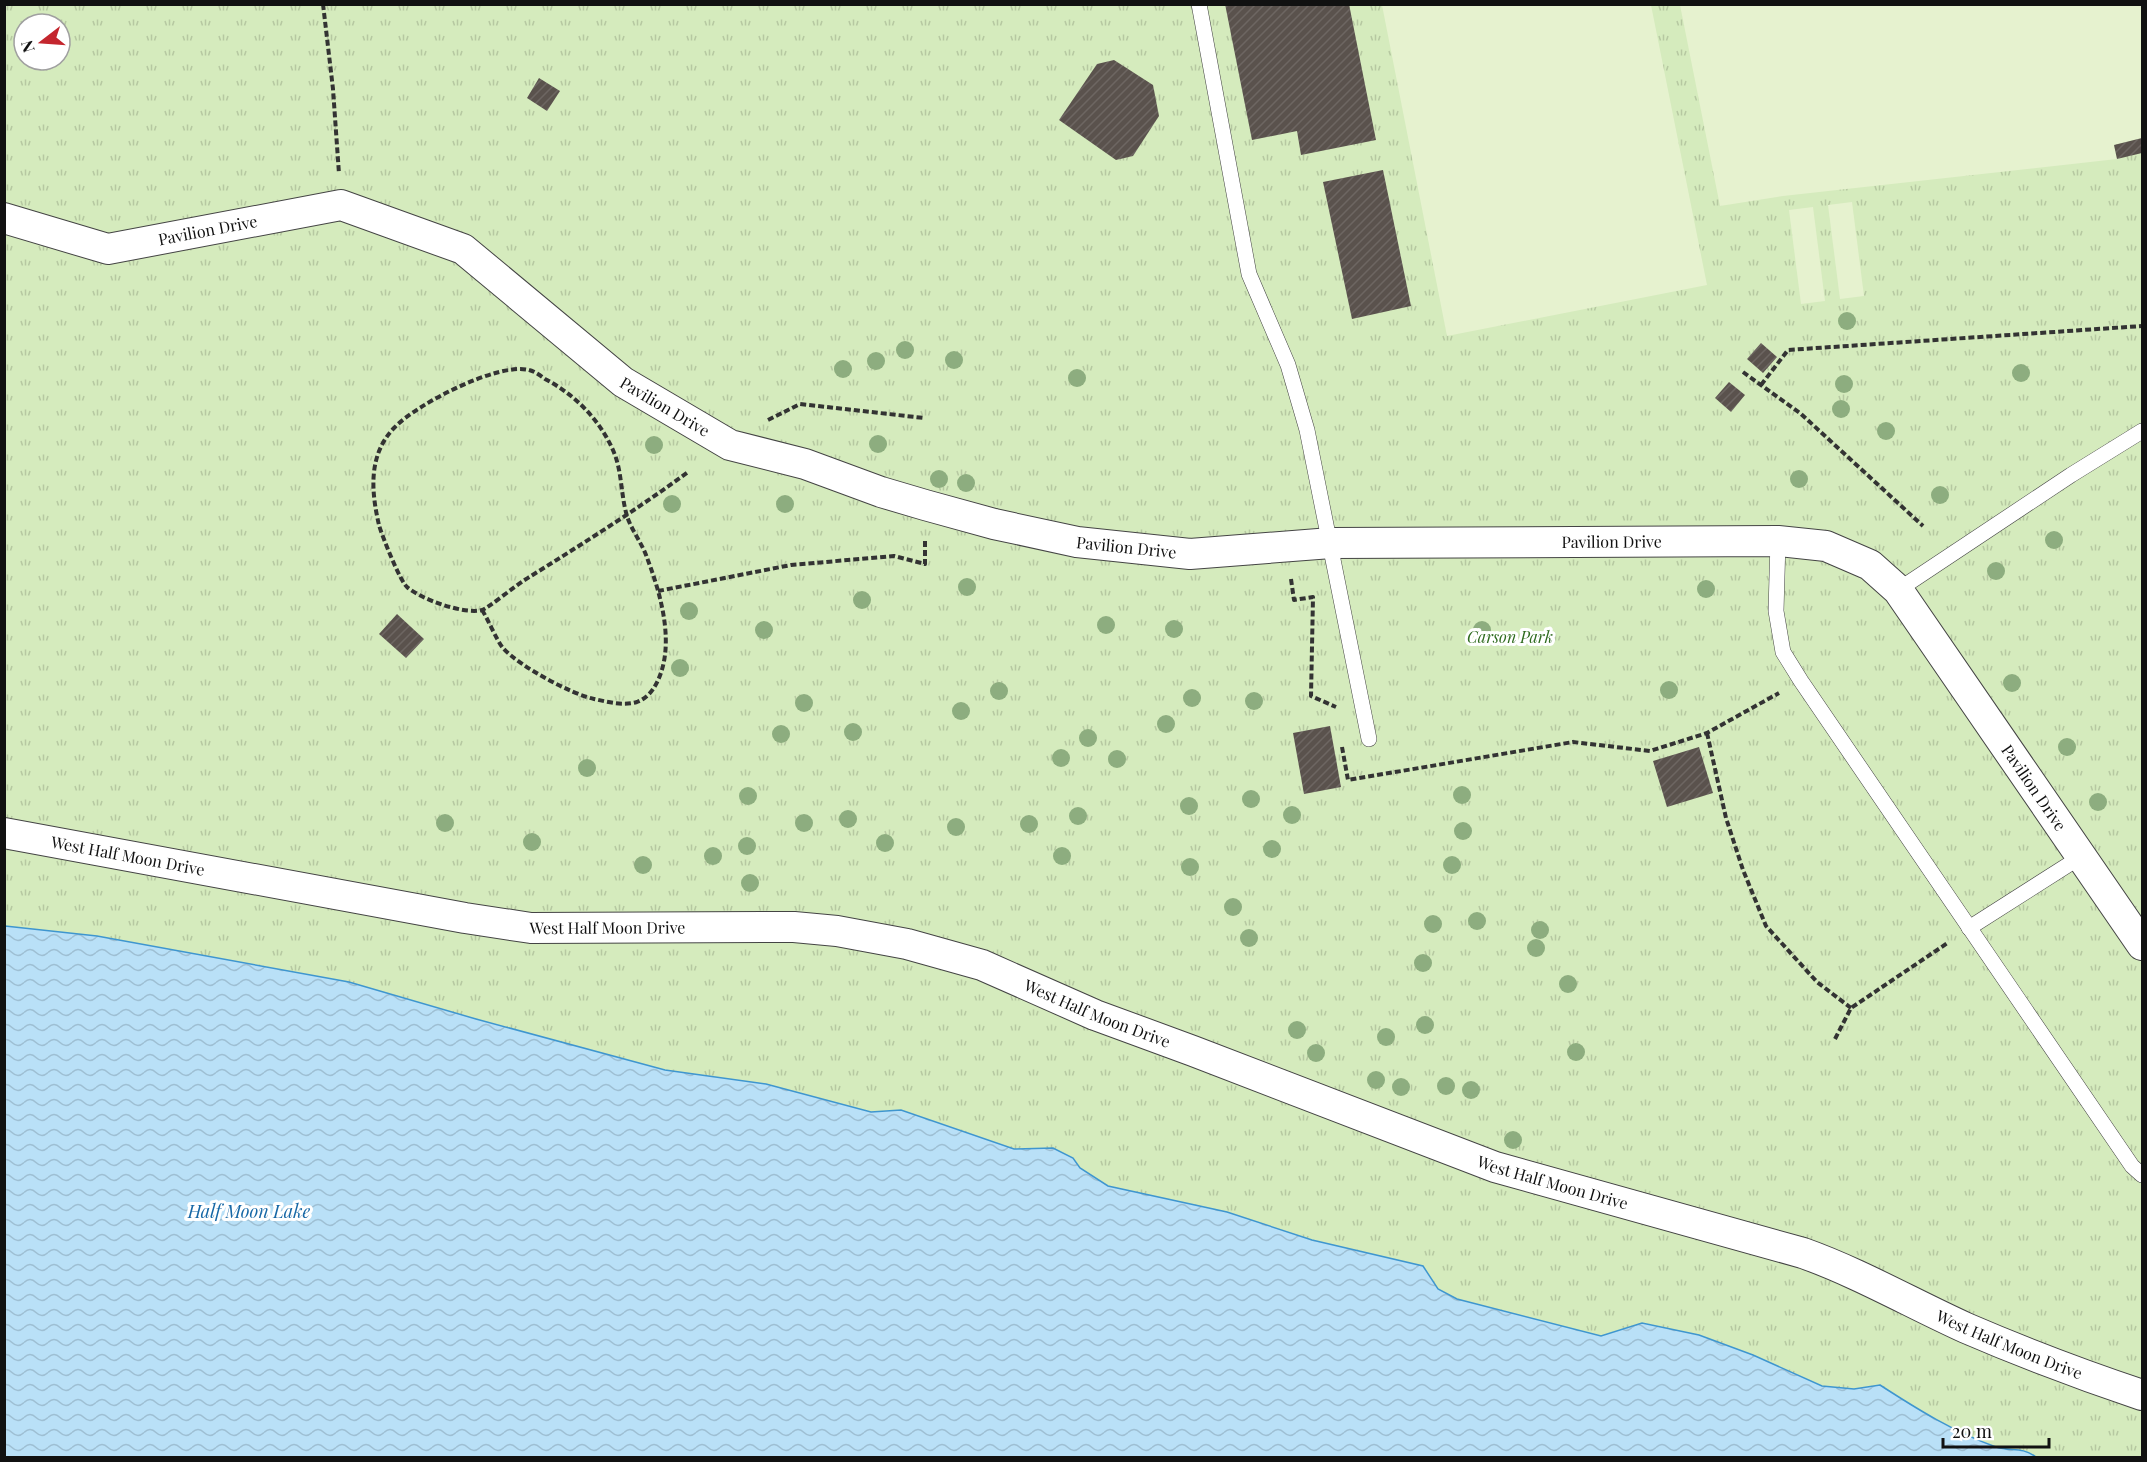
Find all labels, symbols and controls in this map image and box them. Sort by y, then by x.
north arrow [12,12,72,72]
text: N [15,38,39,55]
street label: Pavilion Drive [156,210,259,249]
street label: Pavilion Drive [617,372,714,441]
street label: Pavilion Drive [1075,531,1178,562]
street label: Pavilion Drive [1561,531,1662,552]
park label: Carson Park [1467,626,1553,647]
street label: Pavilion Drive [1997,740,2071,835]
street label: West Half Moon Drive [48,831,207,880]
street label: West Half Moon Drive [528,916,685,938]
street label: West Half Moon Drive [1020,974,1174,1052]
street label: West Half Moon Drive [1473,1150,1631,1214]
water label: Half Moon Lake [187,1199,311,1223]
street label: West Half Moon Drive [1932,1304,2085,1383]
scale bar [1943,1411,2050,1449]
text: 20 m [1952,1419,1992,1443]

